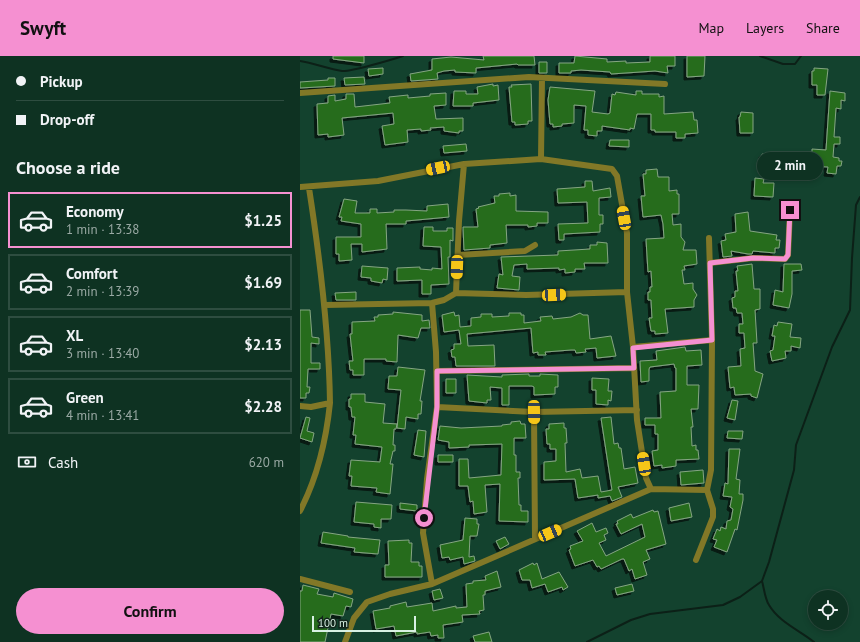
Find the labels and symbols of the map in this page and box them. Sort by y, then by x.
callout: 2 min [757,152,823,180]
car [425,160,451,176]
route end [781,201,799,219]
car [616,205,632,231]
car [451,255,463,279]
car [542,288,566,302]
car [528,400,540,424]
car [636,451,652,477]
route start [415,509,433,527]
car [537,523,563,543]
scale bar [312,614,416,633]

